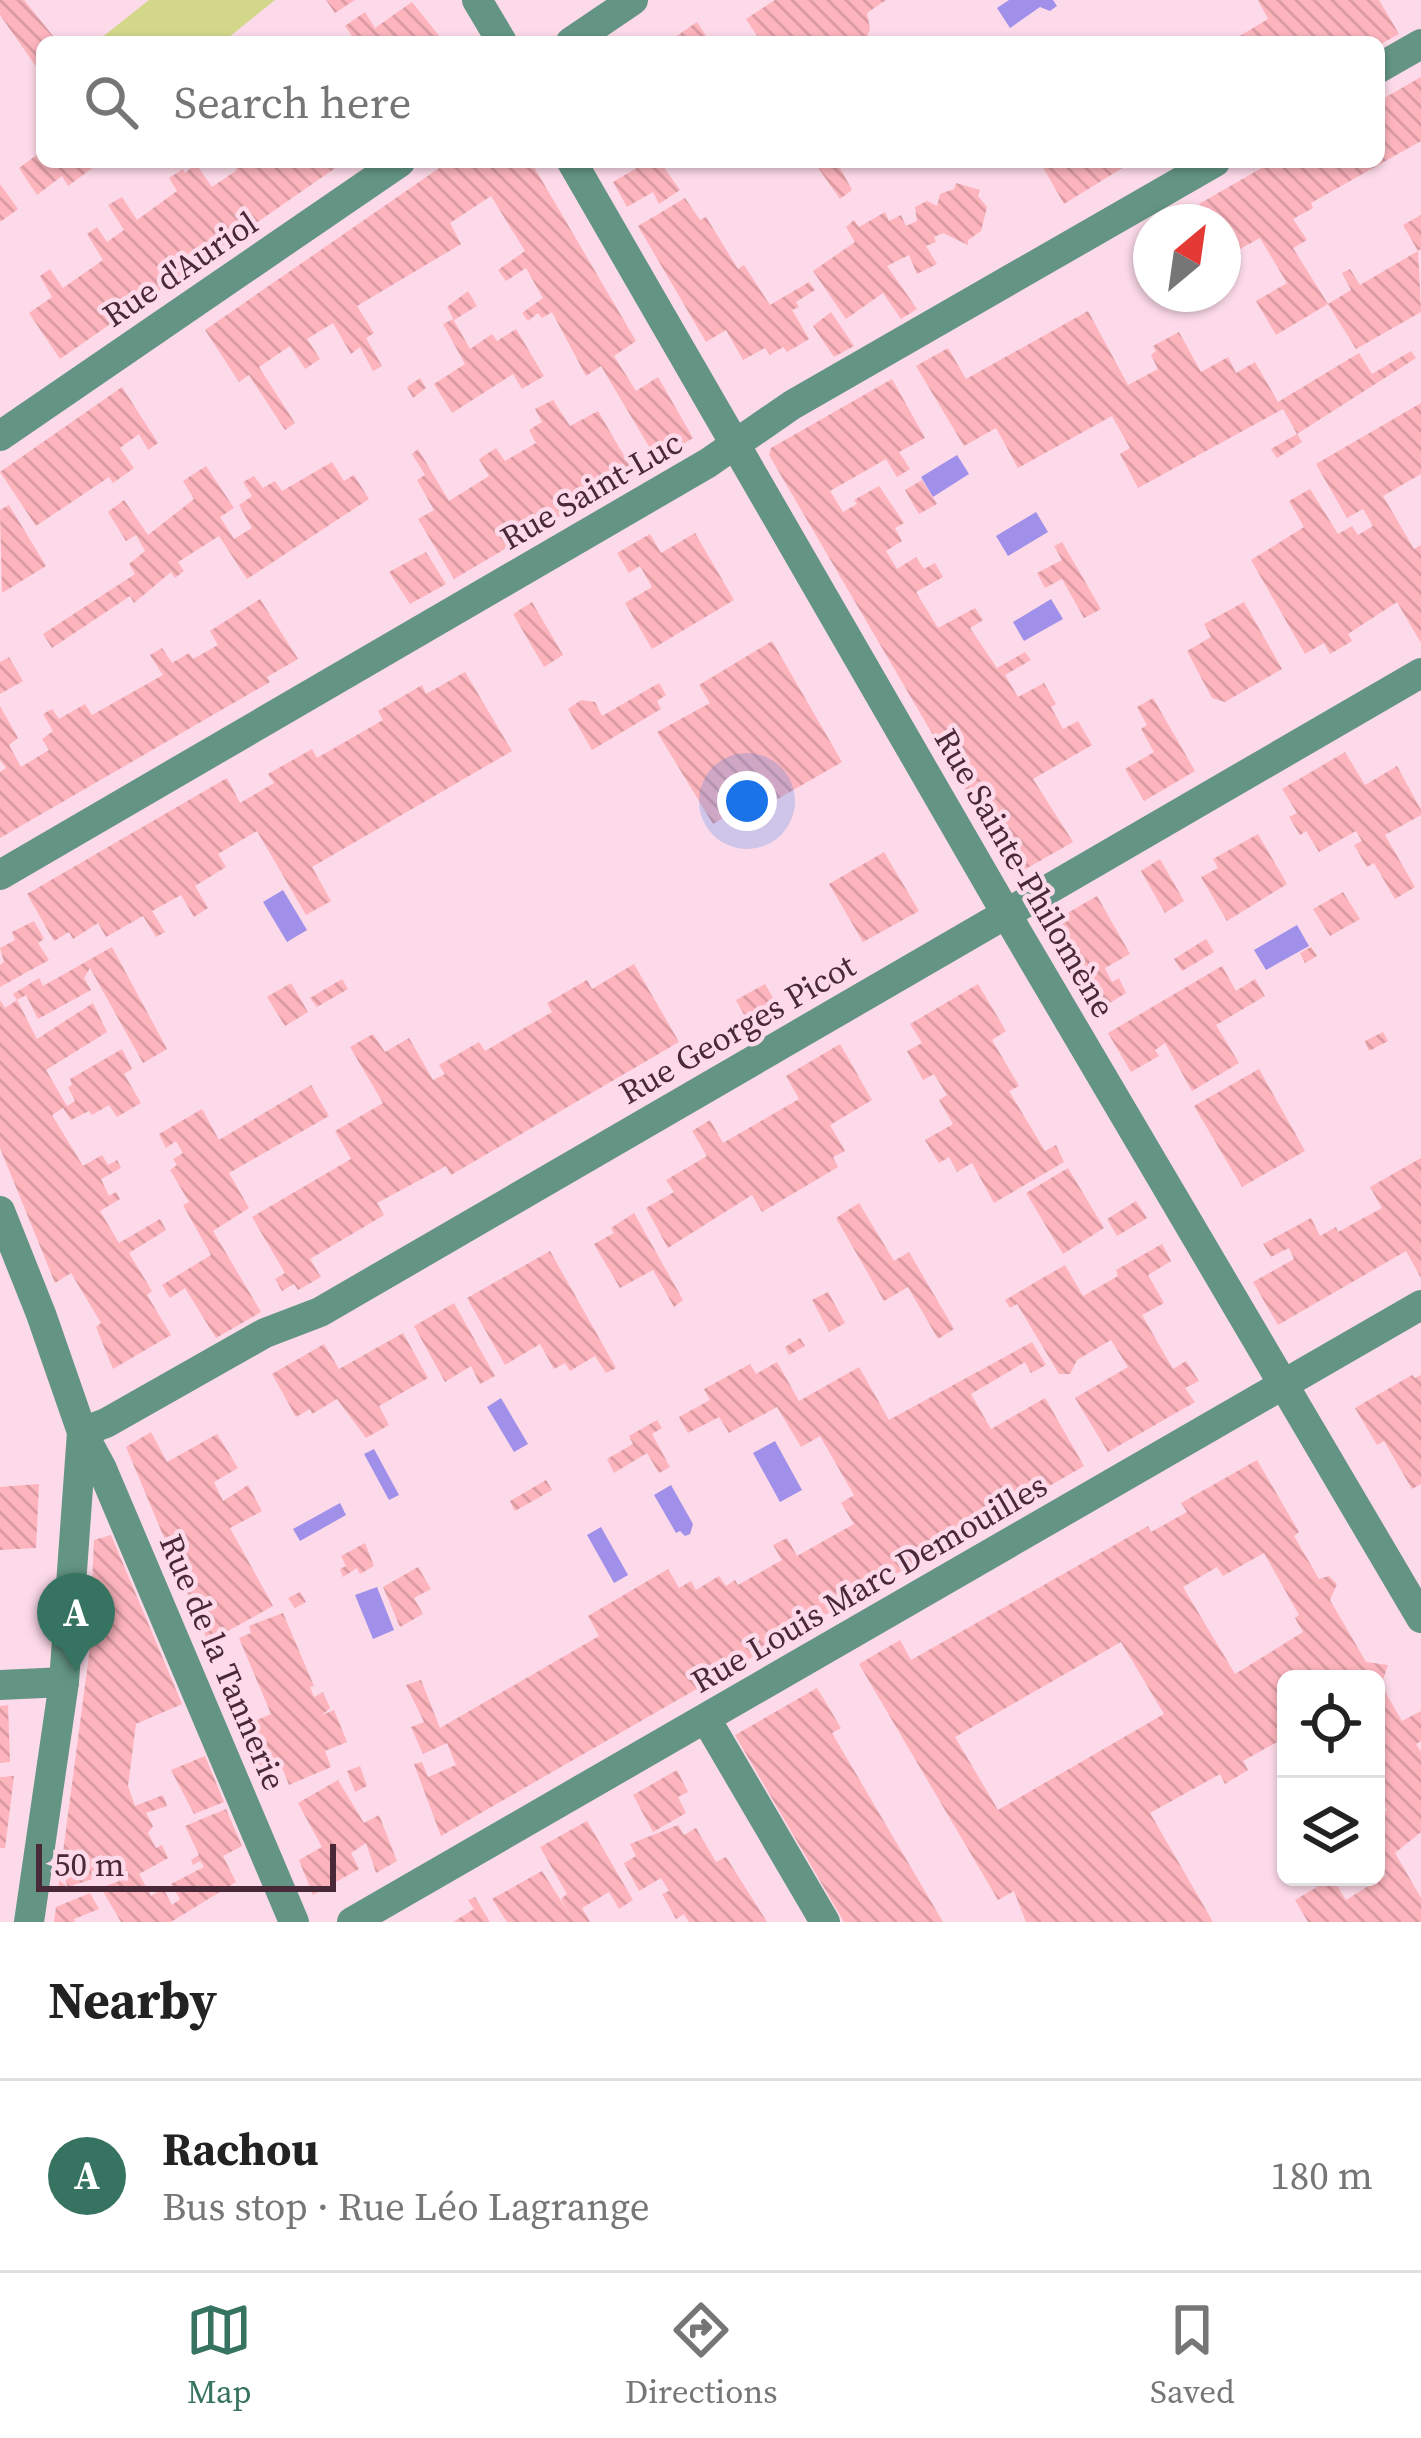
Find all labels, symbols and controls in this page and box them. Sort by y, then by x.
search box [36,36,1385,168]
icon: search [78,69,144,135]
text: Search here [174,71,411,133]
street label: Rue d'Auriol [94,201,266,337]
north arrow [1133,204,1241,312]
street label: Rue Saint-Luc [492,420,690,560]
street label: Rue Sainte-Philomène [924,720,1126,1026]
your location [717,771,777,831]
street label: Rue Georges Picot [611,943,863,1115]
street label: Rue Louis Marc Demouilles [683,1463,1055,1703]
street label: Rue de la Tannerie [149,1527,297,1797]
pin: A [37,1573,115,1672]
map controls [1277,1670,1385,1886]
button: locate [1277,1670,1385,1778]
button: layers [1277,1778,1385,1886]
scale bar [36,1838,336,1891]
text: 50 m [54,1842,124,1887]
text: Nearby [48,1965,217,2035]
text: Rachou [162,2118,319,2180]
text: A [74,2149,100,2202]
text: 180 m [1270,2149,1373,2202]
text: Bus stop · Rue Léo Lagrange [162,2180,650,2233]
tab: Map [186,2297,252,2414]
tab: Directions [625,2297,778,2414]
tab: Saved [1150,2297,1235,2414]

